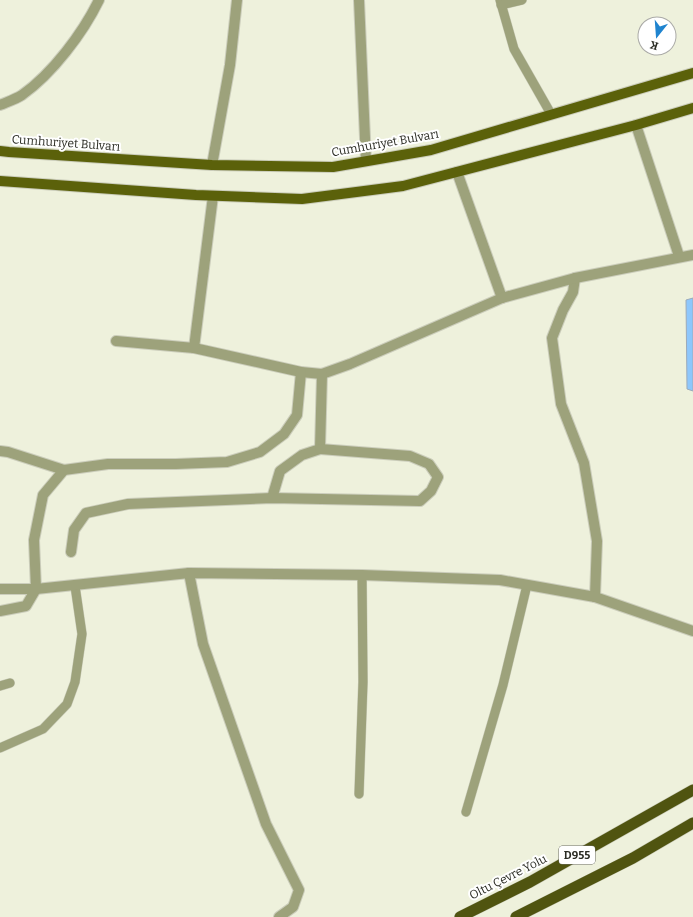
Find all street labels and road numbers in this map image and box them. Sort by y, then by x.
street label: Cumhuriyet Bulvarı [330,127,440,159]
street label: Cumhuriyet Bulvarı [11,132,121,154]
road number: D955 [559,846,595,864]
street label: Oltu Çevre Yolu [467,851,550,903]

